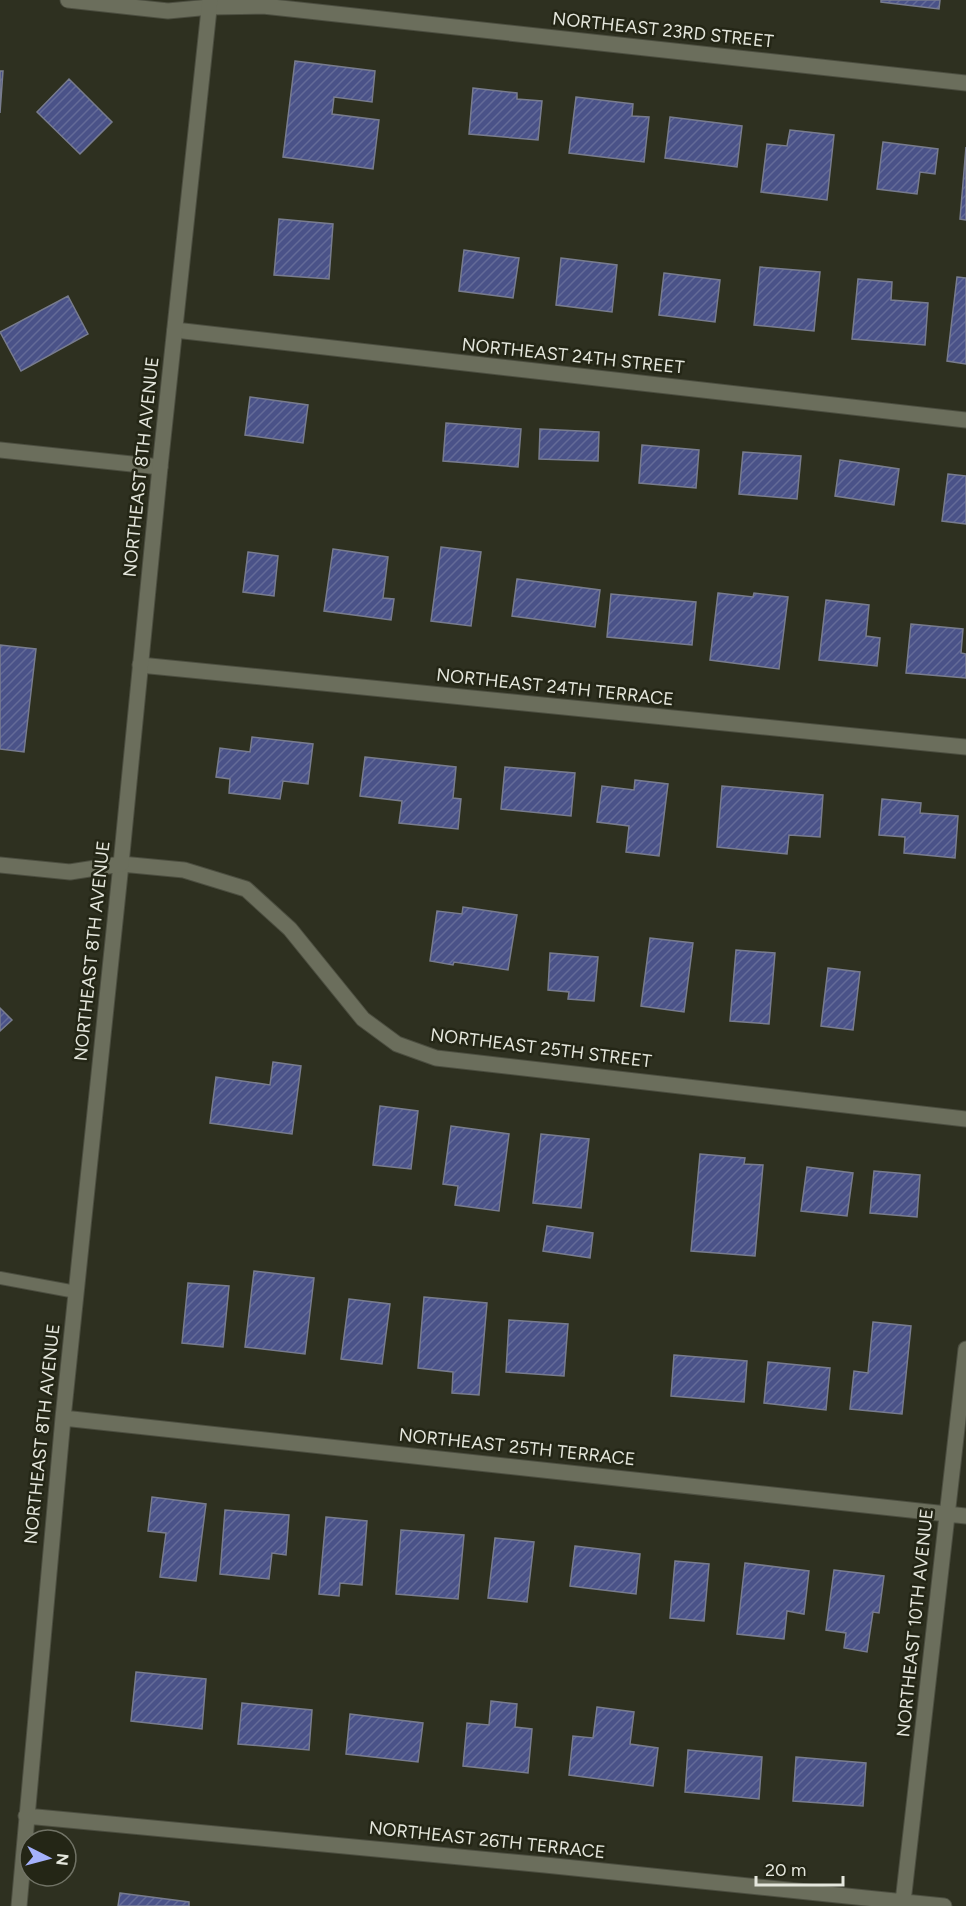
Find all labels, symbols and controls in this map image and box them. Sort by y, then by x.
street label: NORTHEAST 23RD STREET [551,7,775,53]
street label: NORTHEAST 24TH STREET [461,333,685,379]
street label: NORTHEAST 8TH AVENUE [118,356,164,578]
street label: NORTHEAST 24TH TERRACE [435,664,675,710]
street label: NORTHEAST 8TH AVENUE [69,840,115,1062]
street label: NORTHEAST 25TH STREET [429,1024,653,1072]
street label: NORTHEAST 8TH AVENUE [19,1323,65,1545]
street label: NORTHEAST 25TH TERRACE [398,1424,636,1470]
street label: NORTHEAST 10TH AVENUE [892,1508,938,1738]
street label: NORTHEAST 26TH TERRACE [368,1817,606,1863]
north arrow [18,1828,78,1888]
scale bar [756,1849,843,1887]
text: N [52,1852,73,1867]
text: 20 m [765,1859,806,1881]

